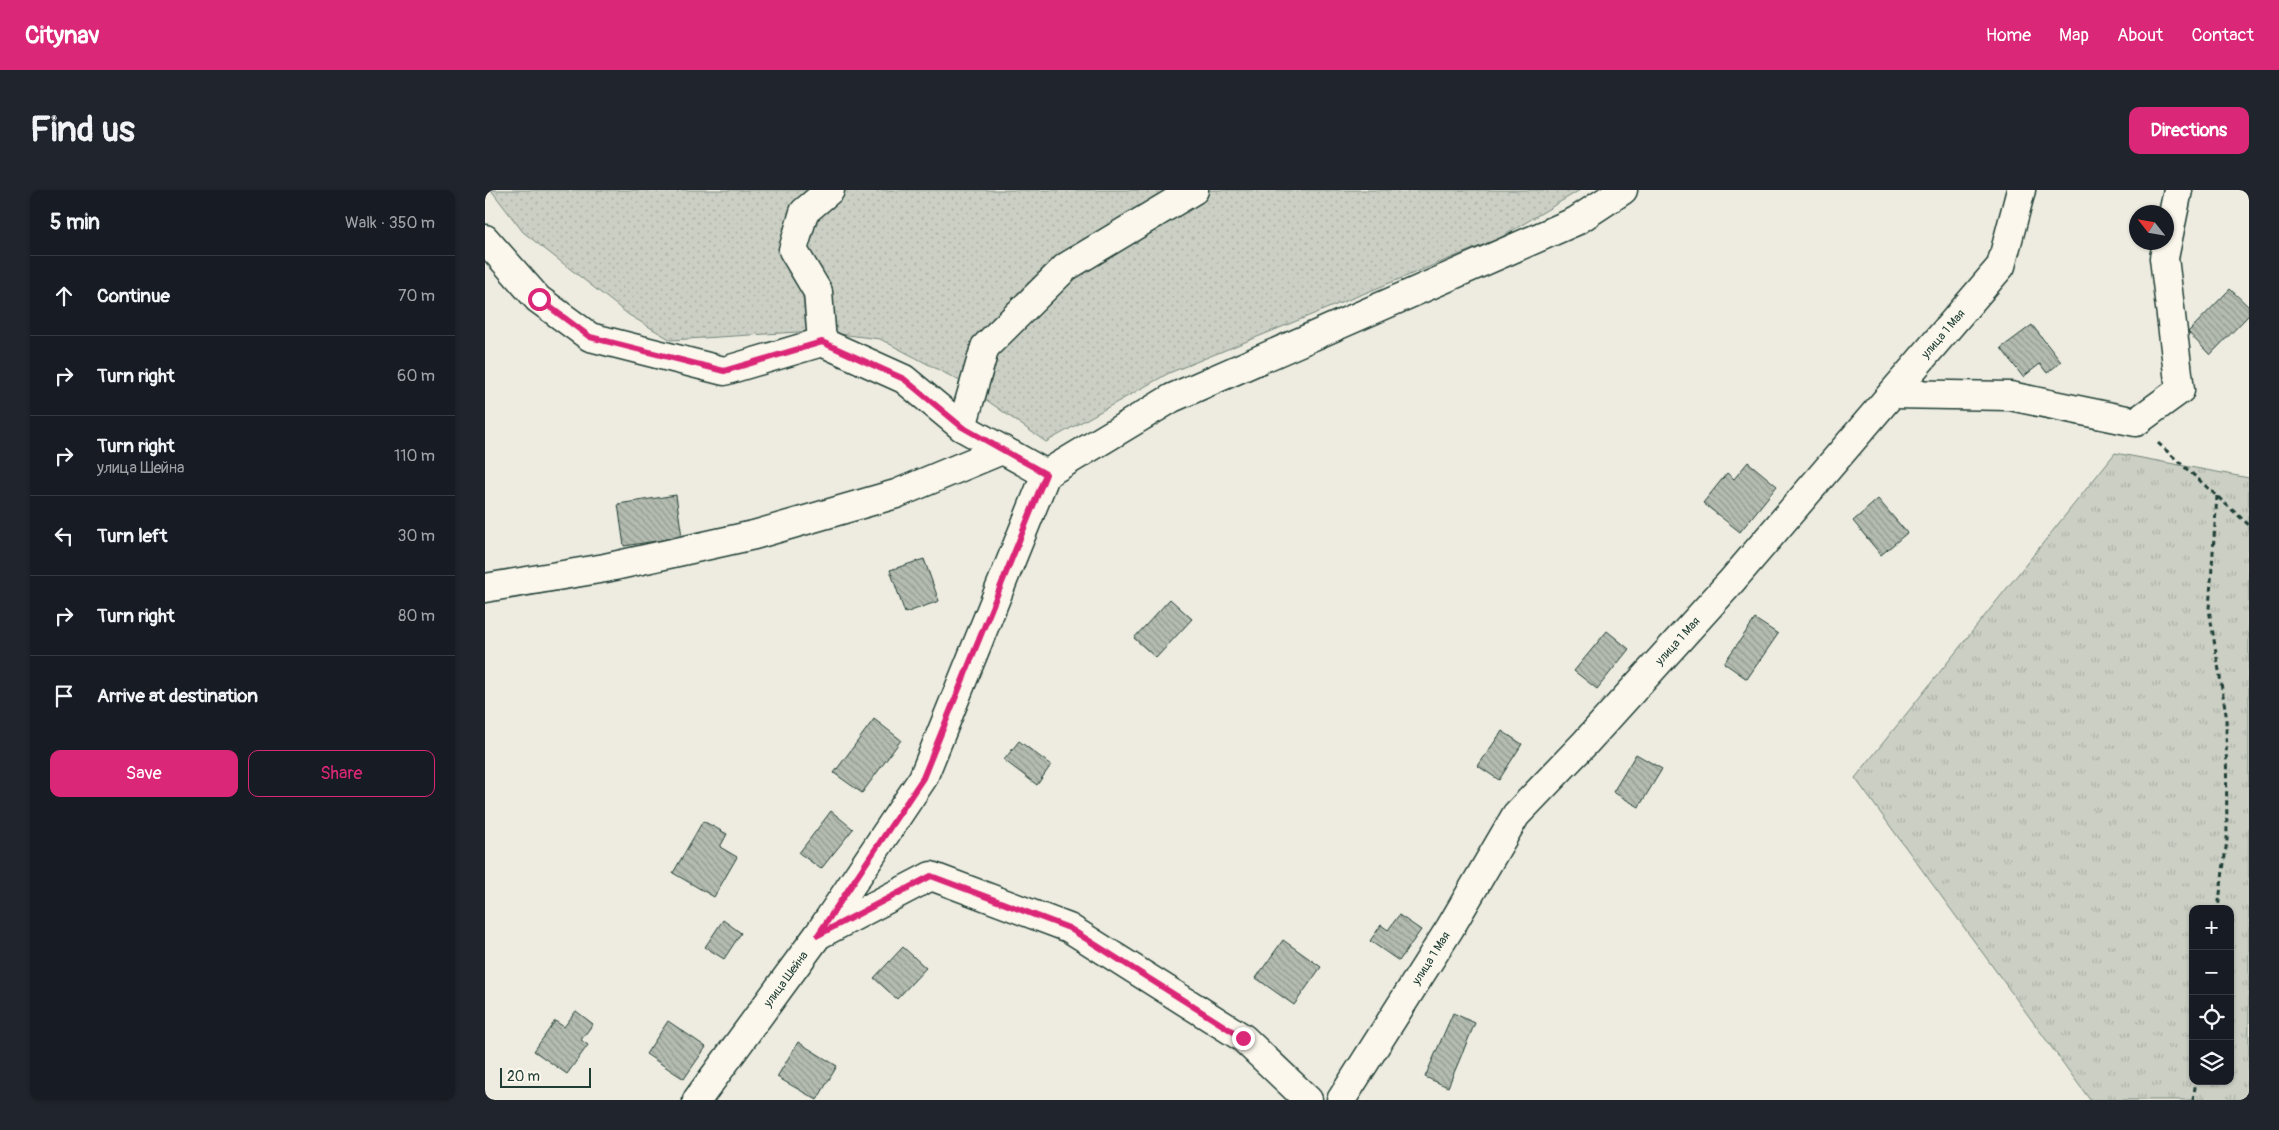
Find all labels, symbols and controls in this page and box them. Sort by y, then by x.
text: Citynav [25,21,100,50]
text: Home [1986,24,2031,47]
text: Map [2059,24,2089,47]
text: About [2117,24,2163,47]
text: Contact [2191,24,2254,47]
button: Directions [2129,107,2249,154]
text: Find us [30,108,135,152]
north arrow [2129,205,2174,250]
text: 5 min [50,209,100,236]
text: Walk · 350 m [345,213,435,233]
icon: ahead [50,282,78,310]
text: Continue [97,284,170,308]
text: 70 m [398,286,435,306]
route start [528,288,551,311]
street label: улица 1 Мая [1917,306,1968,362]
icon: right [50,362,78,390]
text: Turn right [97,364,175,388]
text: 60 m [397,366,435,386]
text: Turn right [97,434,175,458]
icon: right [50,442,78,470]
text: 110 m [394,446,435,466]
text: улица Шейна [97,458,184,478]
icon: left [50,522,78,550]
text: Turn left [97,524,167,548]
text: 30 m [397,526,435,546]
icon: right [50,602,78,630]
text: Turn right [97,604,175,628]
text: 80 m [398,606,435,626]
street label: улица 1 Мая [1651,613,1703,669]
icon: arrive [50,682,78,710]
text: Arrive at destination [97,684,258,708]
button: Save [50,750,238,797]
button: Share [248,750,435,797]
map controls [2189,905,2234,1085]
button: + [2189,905,2234,950]
street label: улица 1 Мая [1408,929,1453,988]
street label: улица Шейна [760,948,811,1011]
button: − [2189,950,2234,995]
button: locate [2189,995,2234,1040]
route end [1232,1027,1255,1050]
button: layers [2189,1040,2234,1085]
scale bar [500,1065,591,1088]
text: 20 m [507,1068,540,1085]

